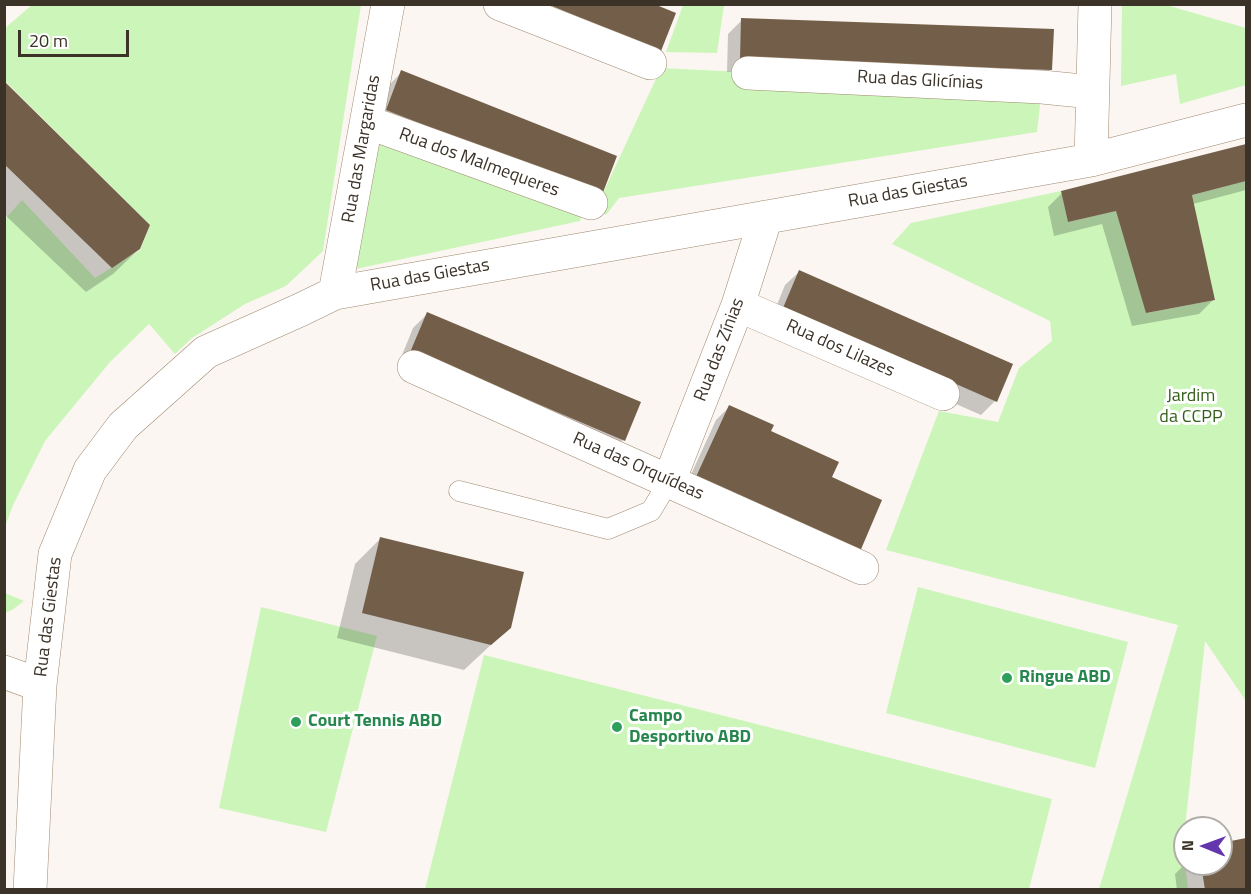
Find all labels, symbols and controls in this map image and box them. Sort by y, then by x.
scale bar [21,18,132,56]
text: 20 m [29,27,68,54]
street label: Rua das Glicínias [856,67,984,95]
street label: Rua das Margaridas [338,73,386,225]
street label: Rua dos Malmequeres [396,124,562,202]
street label: Rua das Giestas [847,171,969,213]
street label: Rua das Giestas [369,255,491,297]
street label: Rua das Zínias [690,295,750,405]
street label: Rua dos Lilazes [783,315,897,383]
park label: Jardim da CCPP [1159,386,1223,428]
street label: Rua das Orquídeas [569,428,707,506]
street label: Rua das Giestas [31,556,67,678]
place label: Ringue ABD [1019,667,1111,689]
marker: Ringue ABD [1000,671,1014,685]
place label: Campo Desportivo ABD [629,706,751,748]
place label: Court Tennis ABD [308,711,442,733]
marker: Court Tennis ABD [289,715,303,729]
marker: Campo Desportivo ABD [610,720,624,734]
north arrow [1173,816,1233,876]
text: N [1175,840,1199,851]

